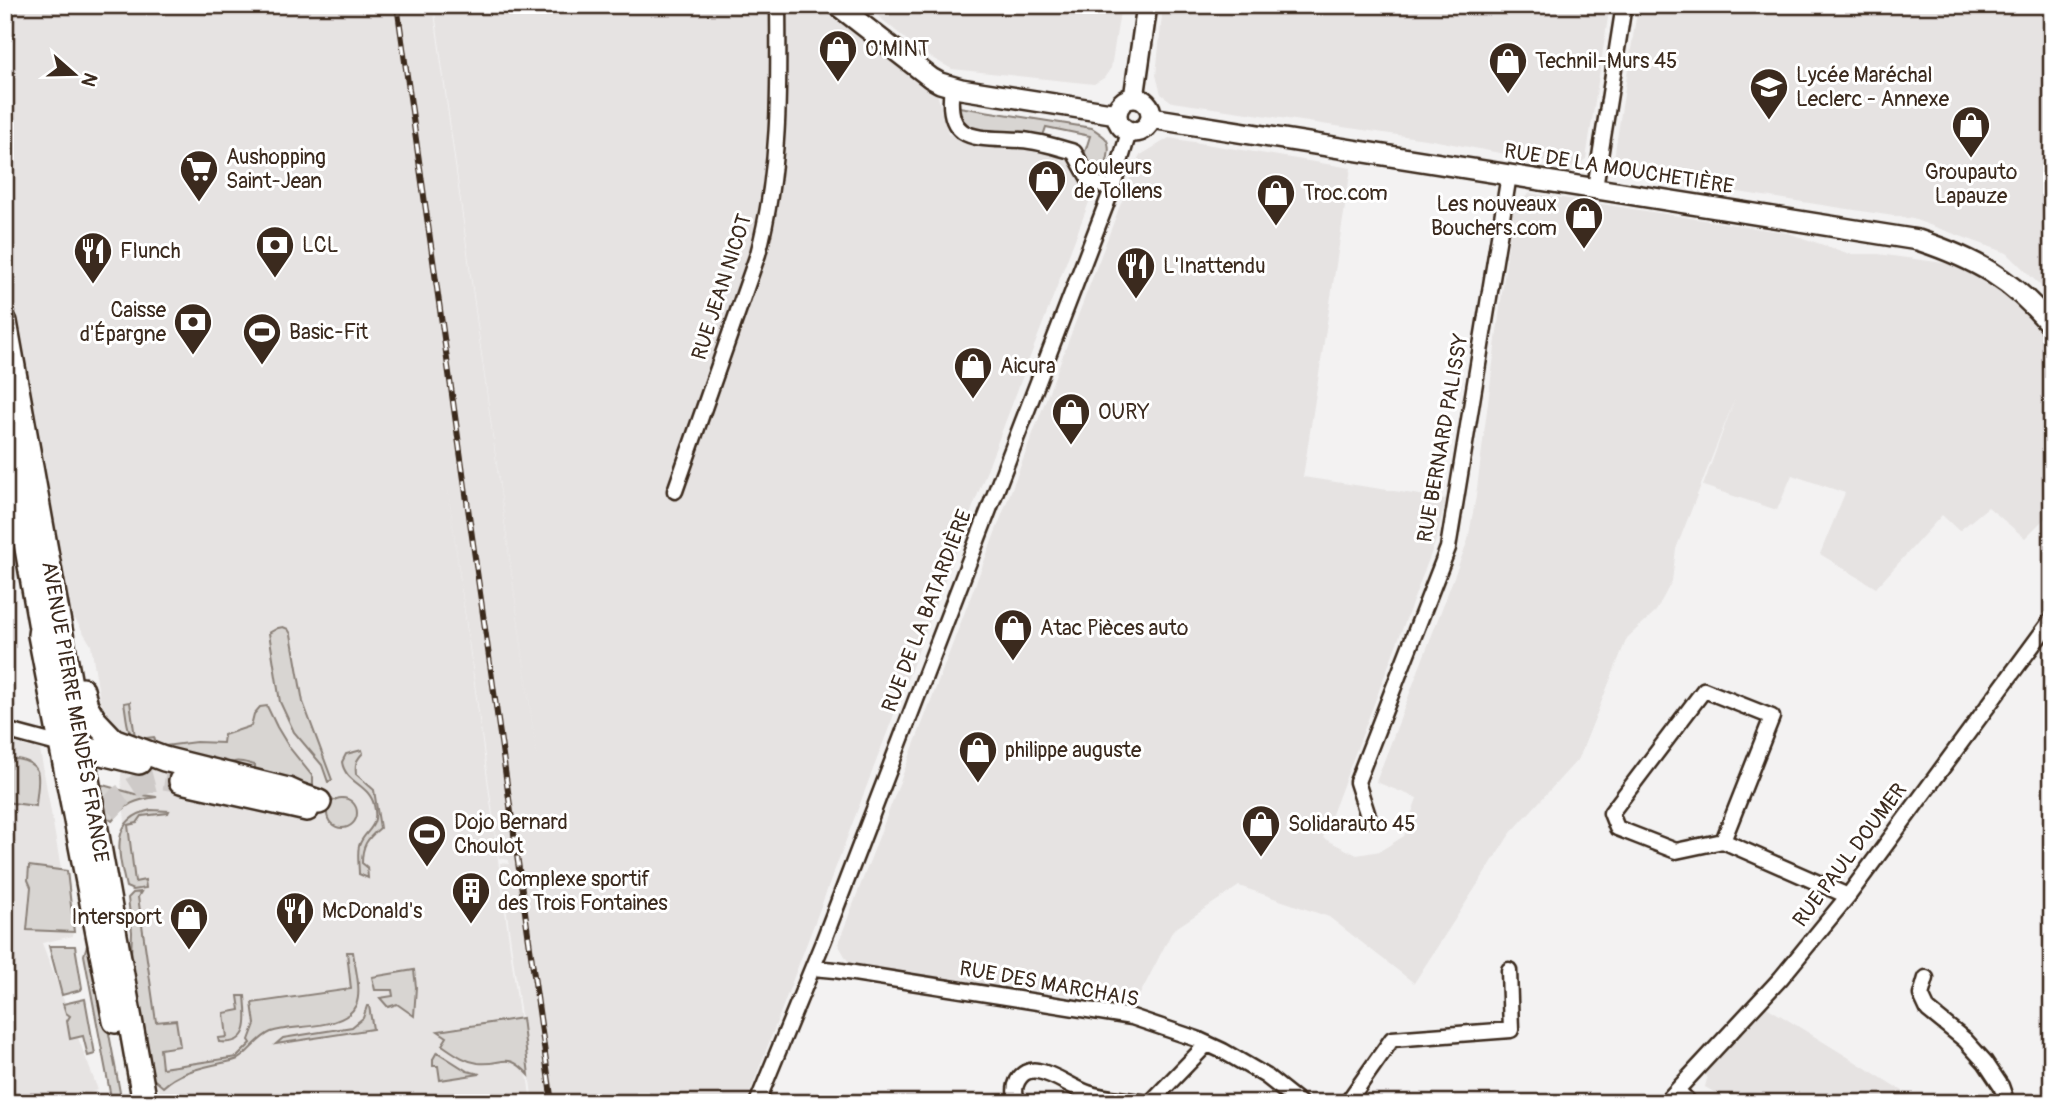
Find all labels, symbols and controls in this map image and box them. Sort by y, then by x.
shop icon: O'MINT [817,28,859,83]
place label: O'MINT [865,36,930,63]
north arrow [38,38,108,108]
shop icon: TechniI-Murs 45 [1487,40,1529,95]
place label: TechniI-Murs 45 [1535,48,1677,75]
place label: Lycée Maréchal Leclerc - Annexe [1796,62,1950,113]
school or university icon: Lycée Maréchal Leclerc - Annexe [1748,66,1790,121]
text: N [76,69,103,90]
shop icon: Groupauto Lapauze [1950,104,1992,159]
street label: RUE DE LA MOUCHETIÈRE [1502,138,1736,201]
place label: Aushopping Saint-Jean [226,144,326,195]
supermarket icon: Aushopping Saint-Jean [178,148,220,203]
place label: Couleurs de Tollens [1074,154,1163,205]
shop icon: Couleurs de Tollens [1026,158,1068,213]
place label: Groupauto Lapauze [1925,159,2017,210]
shop icon: Troc.com [1255,172,1297,227]
place label: Troc.com [1303,180,1388,207]
place label: Les nouveaux Bouchers.com [1431,191,1557,242]
shop icon: Les nouveaux Bouchers.com [1563,195,1605,250]
street label: RUE JEAN NICOT [686,210,758,364]
bank icon: LCL [254,224,296,279]
restaurant icon: Flunch [72,230,114,285]
place label: LCL [302,232,339,259]
place label: Flunch [120,238,181,265]
restaurant icon: L'Inattendu [1115,245,1157,300]
place label: L'Inattendu [1163,253,1266,280]
place label: Caisse d'Épargne [80,297,167,348]
bank icon: Caisse d'Épargne [172,301,214,356]
sports icon: Basic-Fit [241,311,283,366]
place label: Basic-Fit [289,319,369,346]
street label: RUE BERNARD PALISSY [1411,331,1475,545]
shop icon: Aicura [952,345,994,400]
place label: Aicura [1000,353,1056,380]
shop icon: OURY [1050,391,1092,446]
place label: OURY [1098,399,1150,426]
street label: RUE DE LA BATARDIÈRE [876,506,978,716]
street label: AVENUE PIERRE MENDÈS FRANCE [35,559,115,865]
shop icon: Atac Pièces auto [992,607,1034,662]
place label: Atac Pièces auto [1040,615,1188,642]
shop icon: philippe auguste [957,729,999,784]
place label: philippe auguste [1005,737,1142,764]
street label: RUE PAUL DOUMER [1787,778,1913,932]
shop icon: Solidarauto 45 [1240,803,1282,858]
place label: Dojo Bernard Choulot [454,809,568,860]
place label: Solidarauto 45 [1288,811,1416,838]
sports icon: Dojo Bernard Choulot [406,813,448,868]
place label: Complexe sportif des Trois Fontaines [498,866,668,917]
building icon: Complexe sportif des Trois Fontaines [450,870,492,925]
restaurant icon: McDonald's [274,890,316,945]
shop icon: Intersport [168,896,210,951]
place label: McDonald's [322,898,423,925]
place label: Intersport [72,904,163,931]
street label: RUE DES MARCHAIS [957,955,1141,1013]

